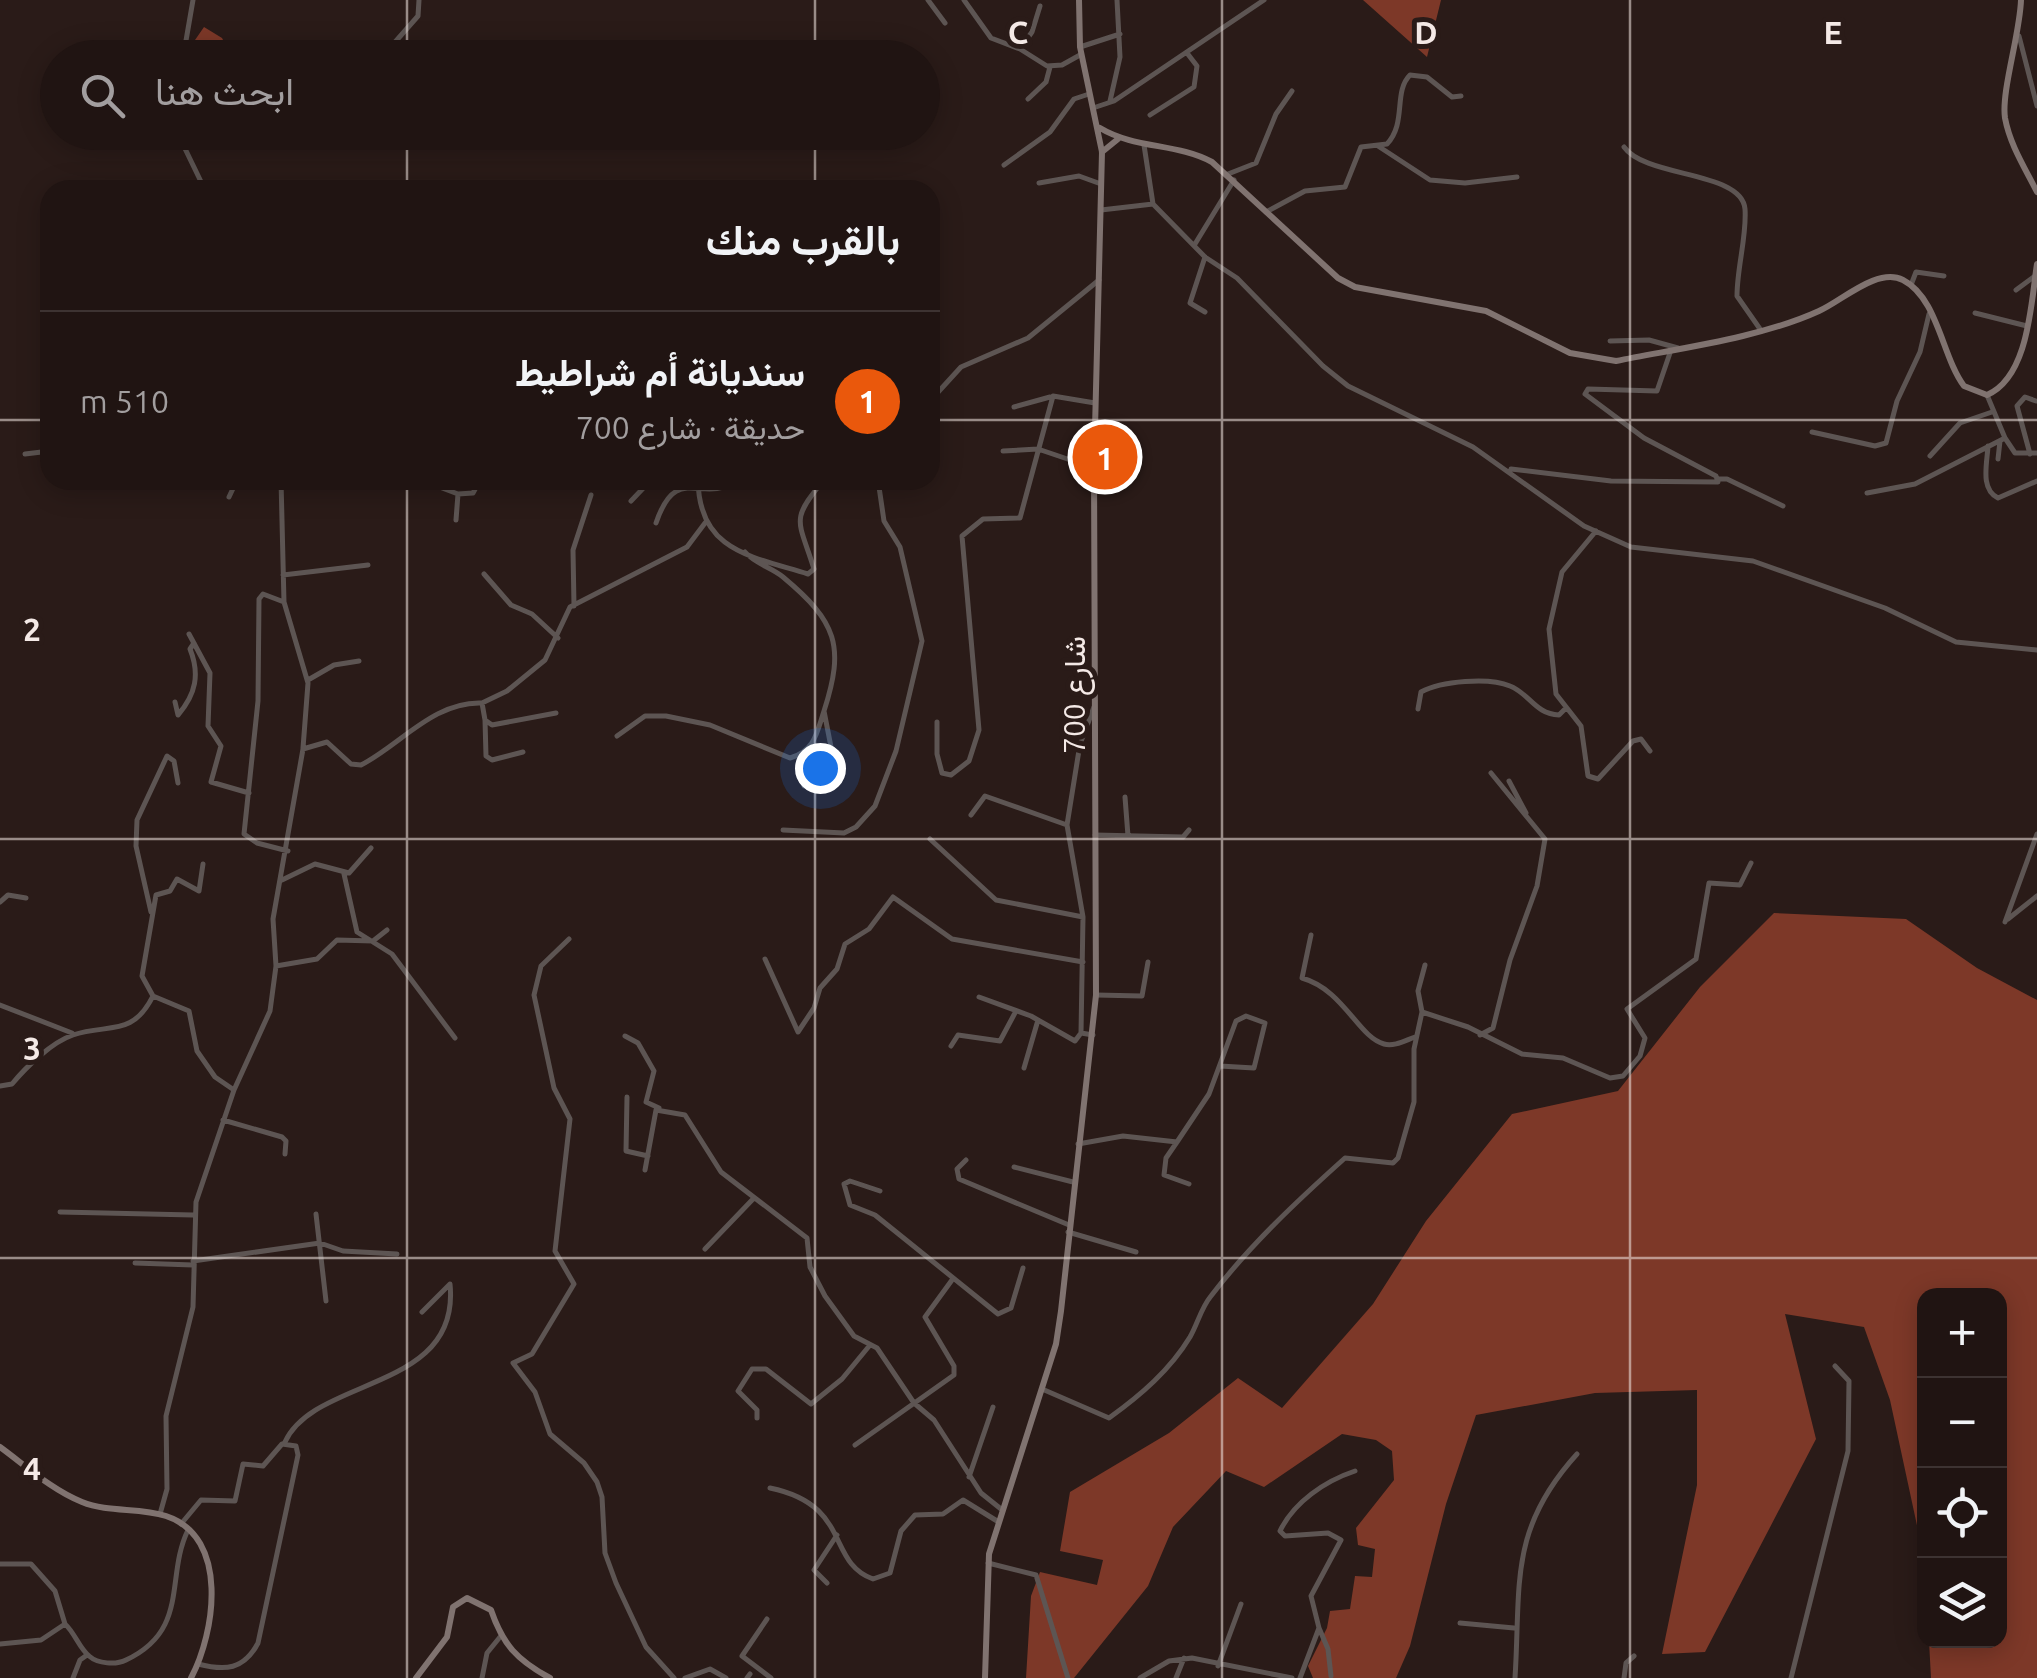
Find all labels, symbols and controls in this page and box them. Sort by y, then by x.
text: C [1008,14,1028,50]
text: D [1414,14,1438,50]
text: E [1823,14,1843,50]
search box [40,40,940,150]
icon: search [75,68,130,123]
text: ابحث هنا [155,70,294,112]
text: بالقرب منك [706,216,900,263]
text: سنديانة أم شراطيط [515,351,805,393]
text: 510 m [80,383,169,419]
text: 1 [858,383,877,419]
text: حديقة · شارع 700 [576,409,805,445]
pin: 1 [1072,420,1138,494]
text: 2 [23,611,41,647]
street label: شارع 700 [1057,636,1095,754]
your location [795,743,846,794]
text: 3 [23,1030,41,1066]
map controls [1917,1288,2007,1648]
button: + [1917,1288,2007,1378]
button: − [1917,1378,2007,1468]
text: 4 [23,1450,41,1486]
button: locate [1917,1468,2007,1558]
button: layers [1917,1558,2007,1648]

